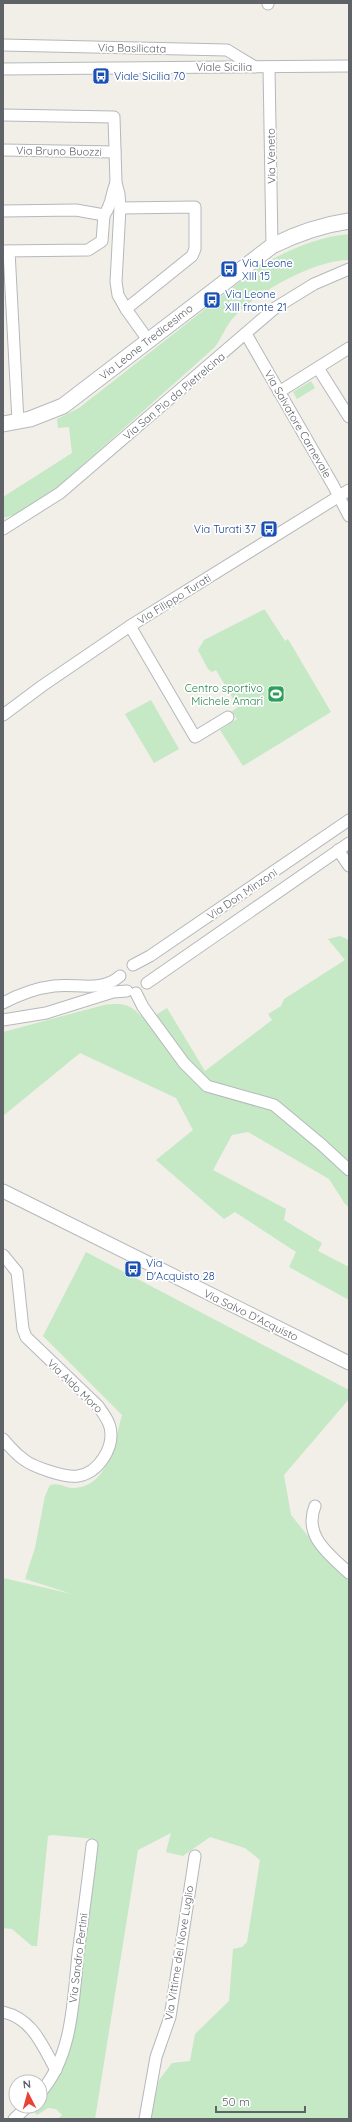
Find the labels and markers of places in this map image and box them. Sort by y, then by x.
bus stop icon: Viale Sicilia 70 [91,66,111,86]
place label: Viale Sicilia 70 [114,69,185,83]
place label: Via Leone XIII 15 [242,256,293,283]
bus stop icon: Via Leone XIII 15 [219,259,239,279]
place label: Via Leone XIII fronte 21 [225,287,287,314]
bus stop icon: Via Leone XIII fronte 21 [202,290,222,310]
bus stop icon: Via Turati 37 [259,519,279,539]
place label: Via Turati 37 [194,522,256,536]
place label: Centro sportivo Michele Amari [185,681,263,708]
sports icon: Centro sportivo Michele Amari [266,684,286,704]
place label: Via D'Acquisto 28 [146,1256,215,1283]
bus stop icon: Via D'Acquisto 28 [123,1259,143,1279]

